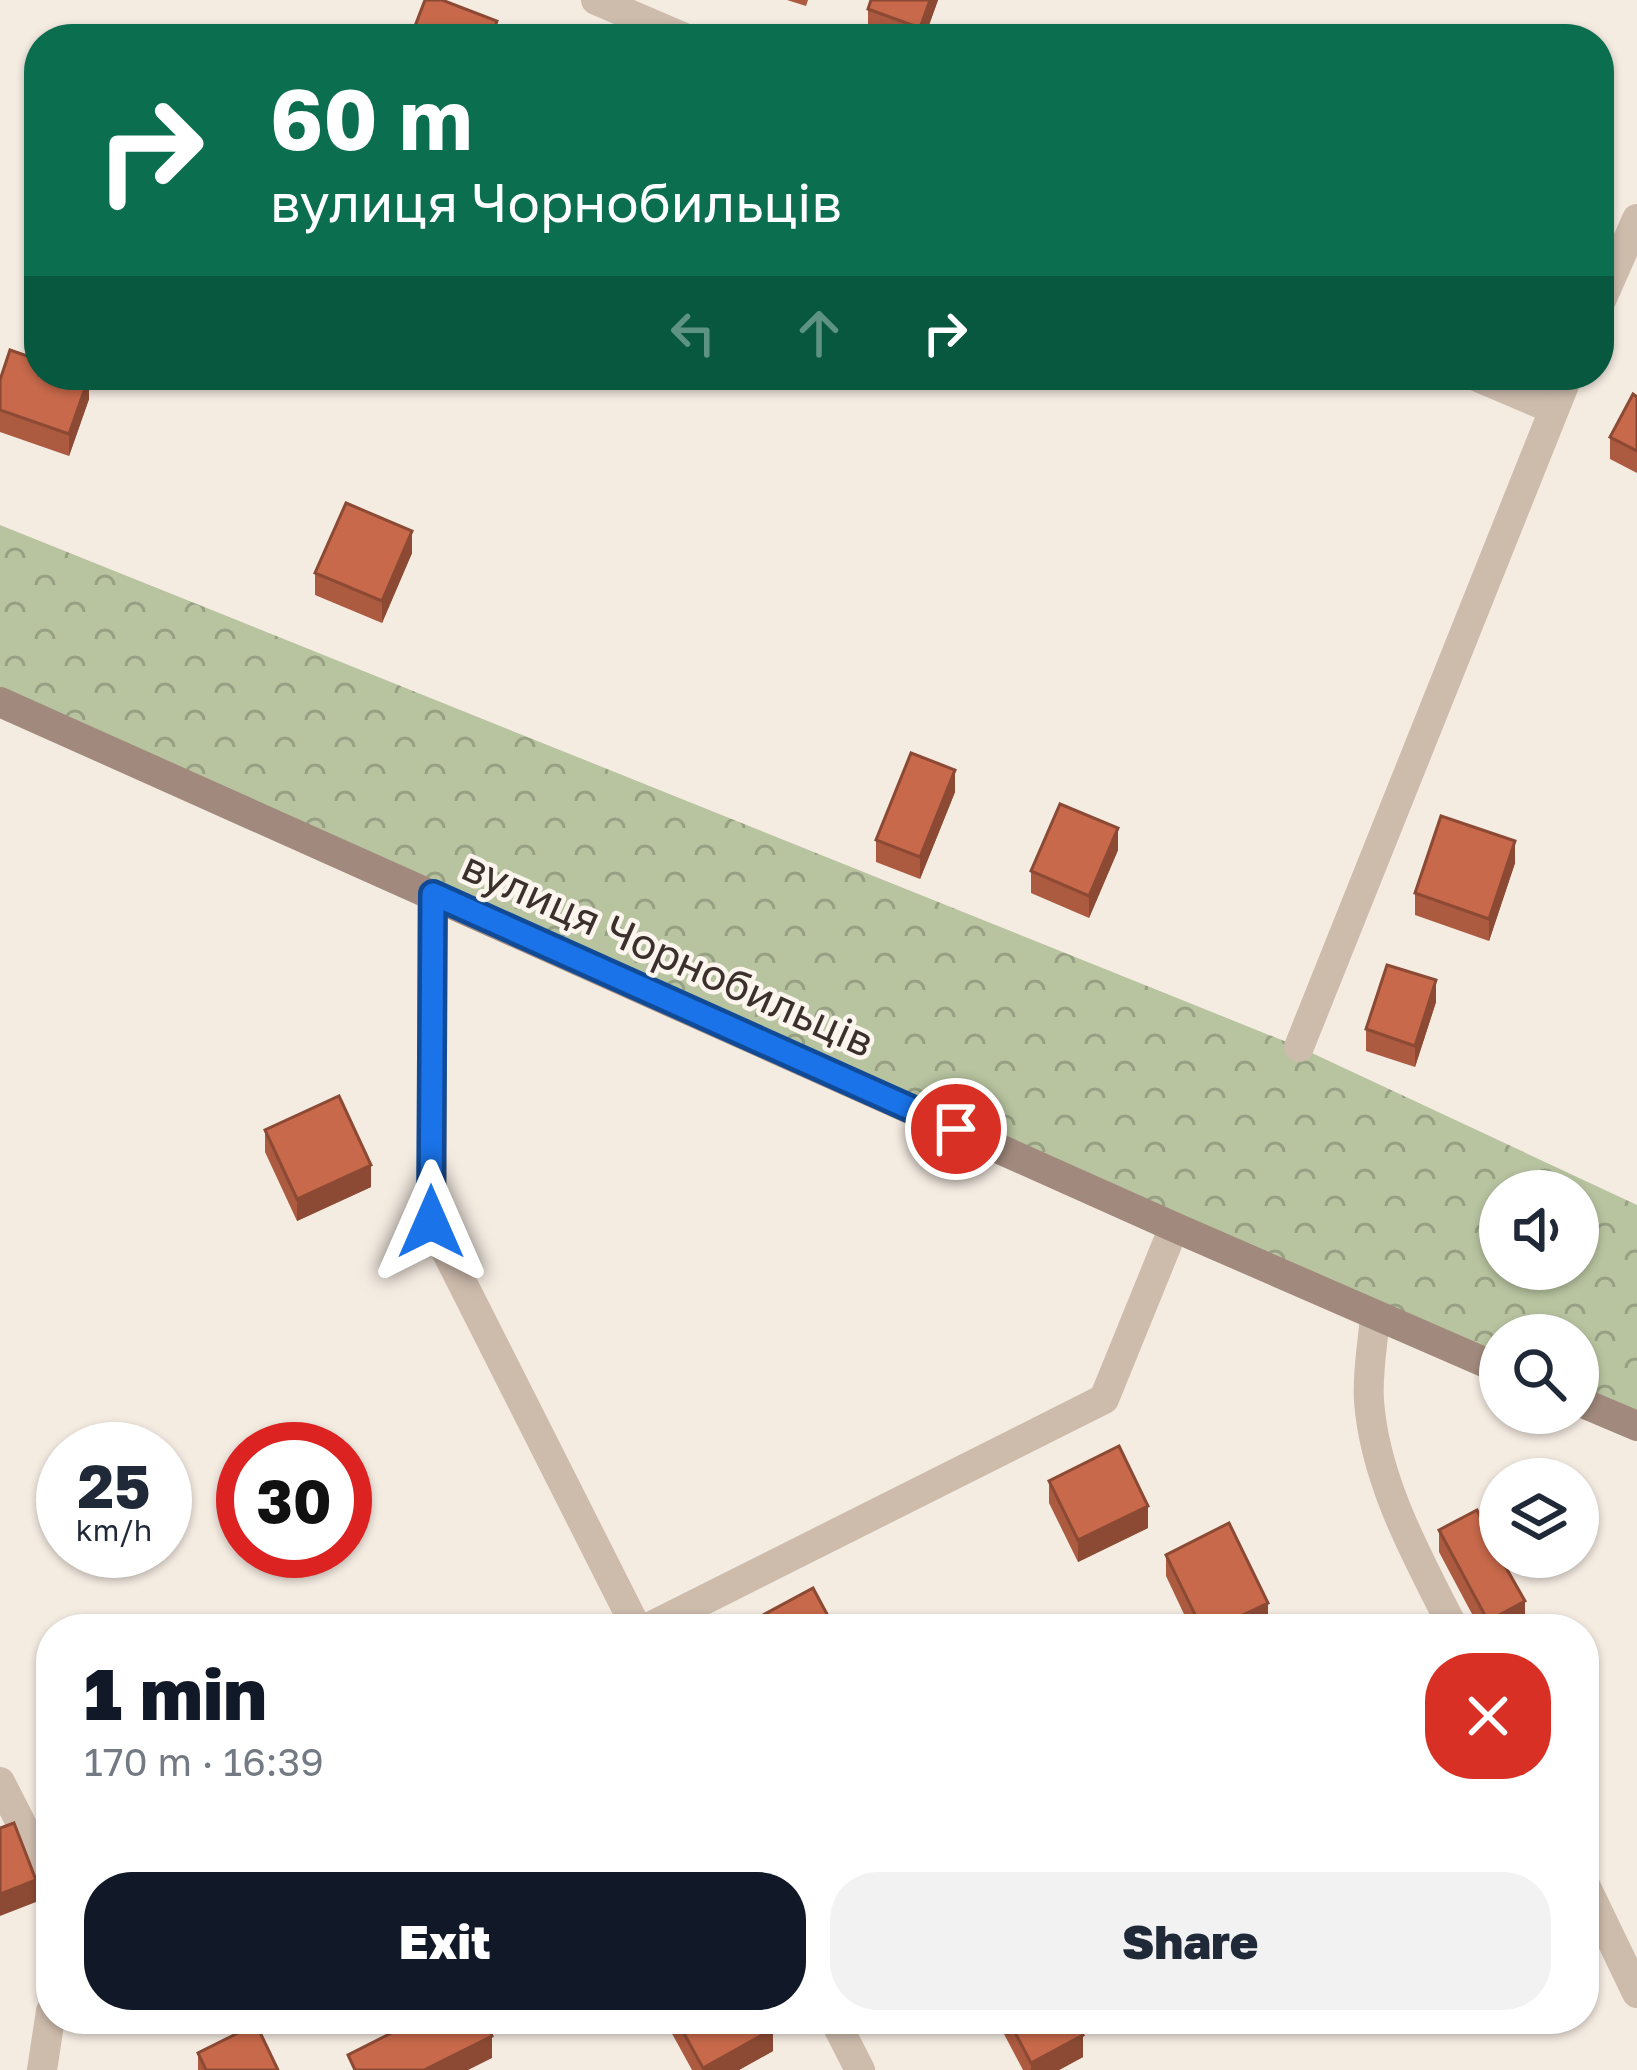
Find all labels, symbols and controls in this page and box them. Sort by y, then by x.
text: 60 m [270,68,472,168]
icon: right [72,72,228,228]
text: вулиця Чорнобильців [270,169,842,234]
icon: left [660,300,726,366]
icon: ahead [786,300,852,366]
icon: right [912,300,978,366]
street label: вулиця Чорнобильців [455,840,882,1066]
pin [905,1078,1007,1180]
icon: arrive [923,1096,989,1162]
position arrow [368,1159,494,1285]
map controls [1479,1170,1599,1578]
button: sound [1479,1170,1599,1290]
button: search [1479,1314,1599,1434]
speed limit sign: 30 [216,1422,372,1578]
text: 25 [77,1449,151,1521]
button: layers [1479,1458,1599,1578]
text: km/h [76,1512,152,1548]
text: 1 min [84,1649,267,1736]
button: close [1425,1653,1551,1779]
text: 170 m · 16:39 [84,1738,324,1785]
button: Exit [84,1872,806,2010]
button: Share [830,1872,1551,2010]

